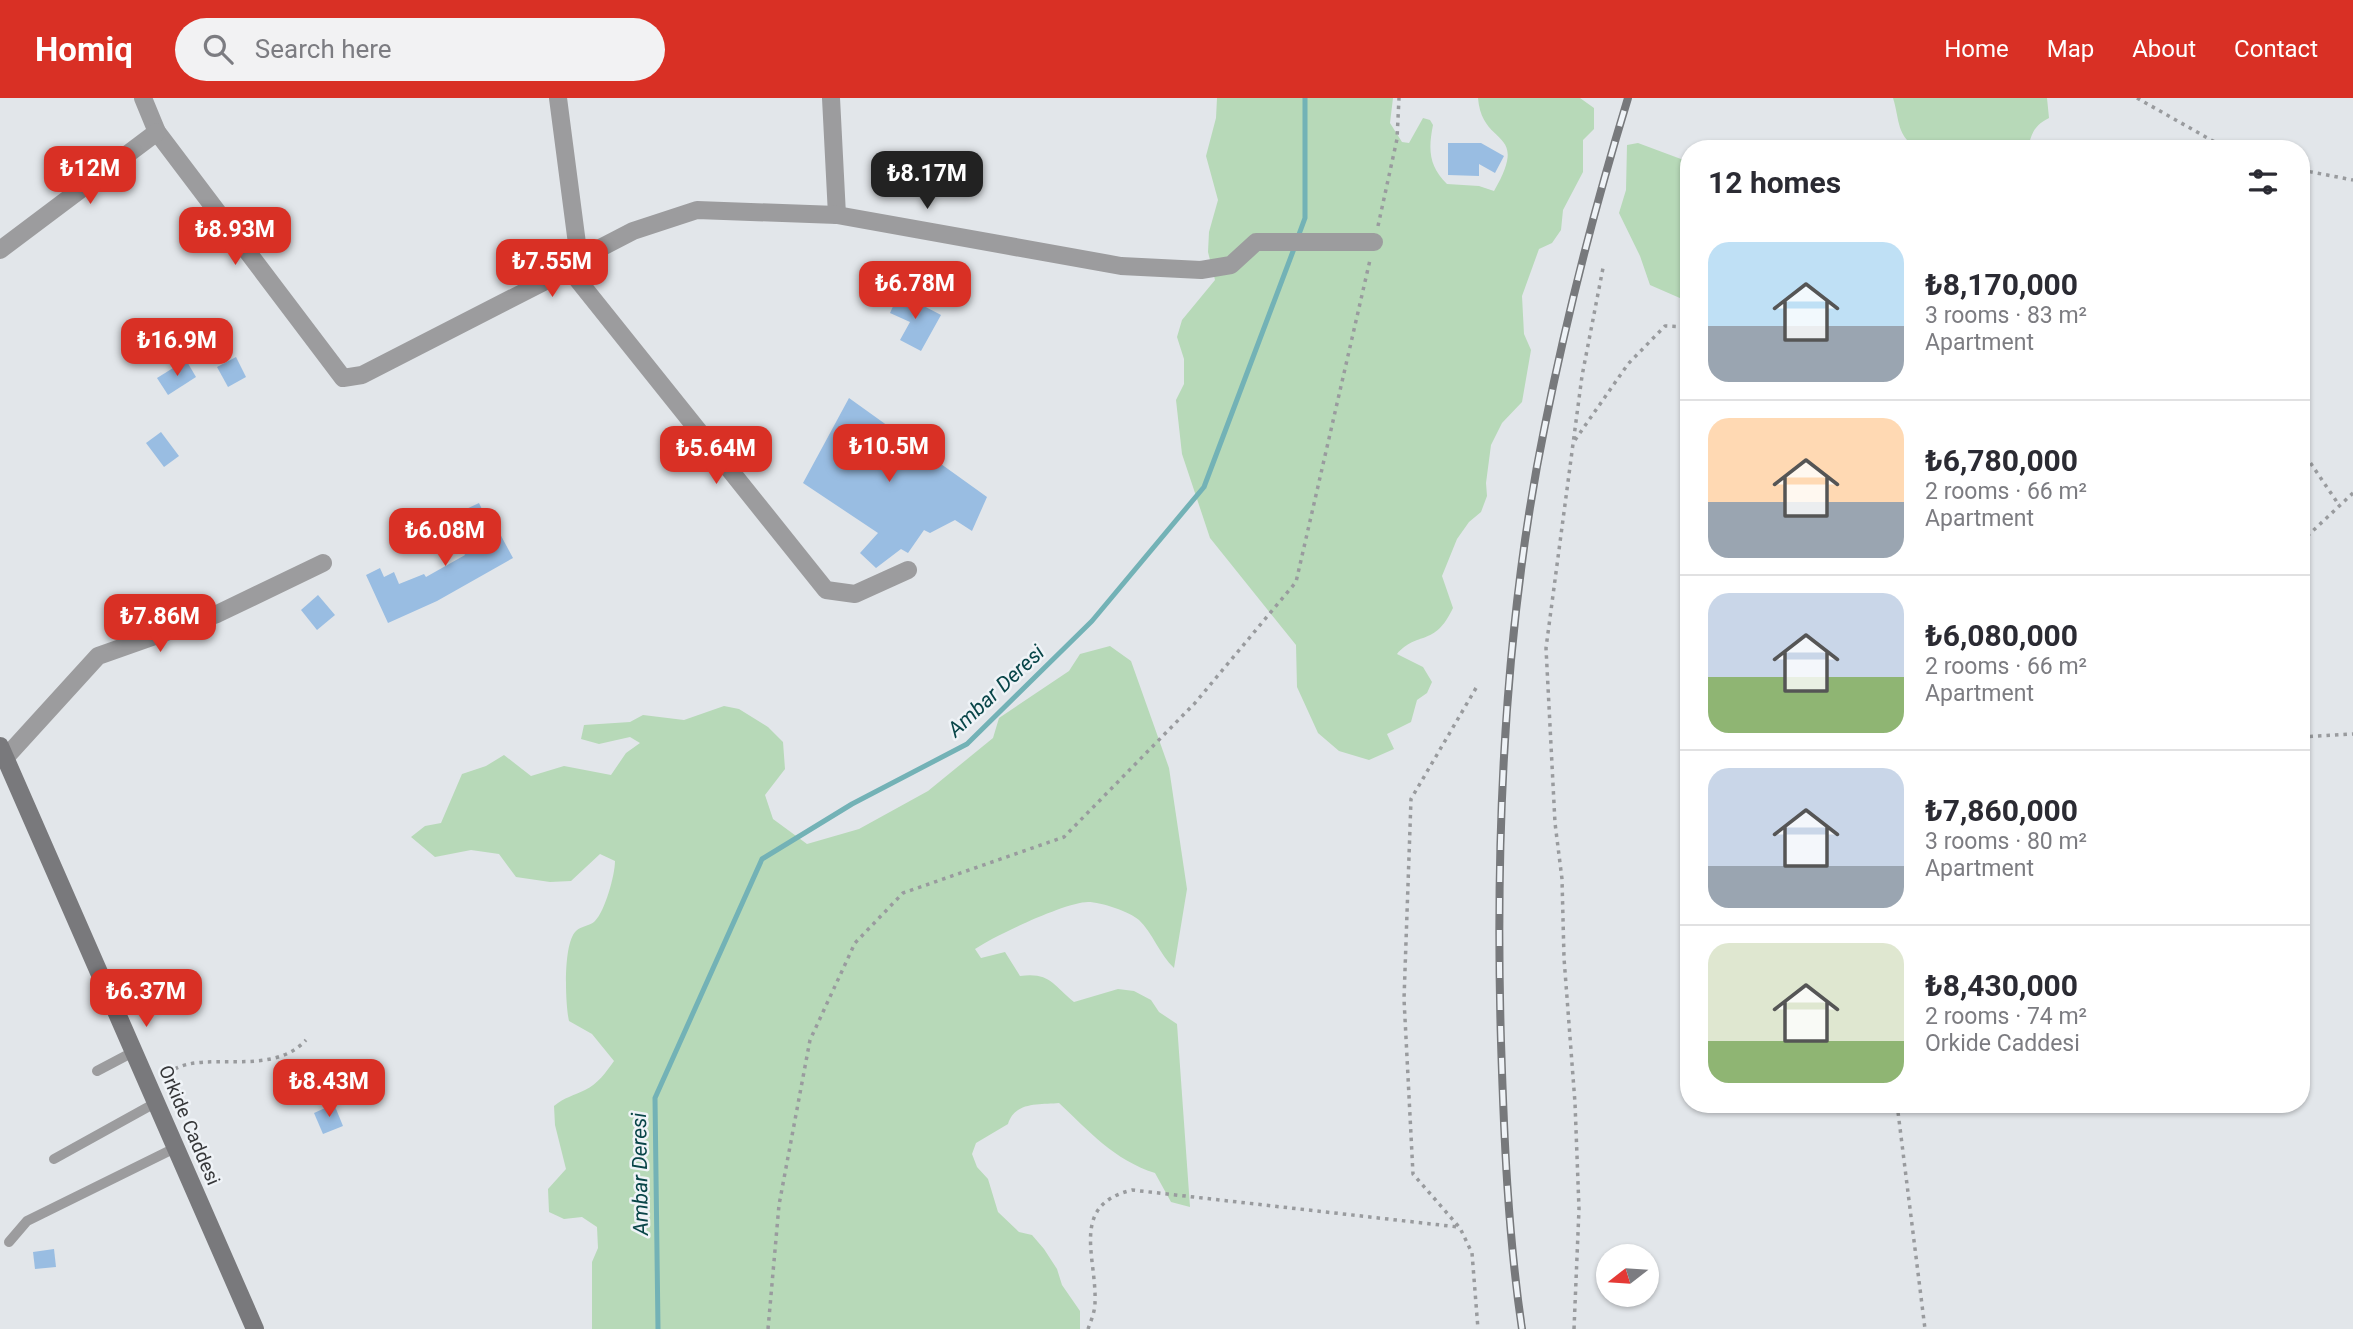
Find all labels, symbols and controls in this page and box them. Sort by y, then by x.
search box [175,18,665,81]
text: Homiq [35,30,133,69]
icon: search [199,30,237,68]
text: Search here [255,34,392,64]
text: Home [1944,35,2009,63]
text: Map [2047,35,2094,63]
text: About [2132,35,2196,63]
text: Contact [2234,35,2318,63]
pin: ₺12M [49,146,131,206]
pin: ₺8.17M [870,152,984,211]
text: ₺12M [60,155,120,182]
text: ₺8.17M [887,160,967,187]
icon: filters [2244,163,2282,201]
text: 12 homes [1708,165,1841,200]
pin: ₺8.93M [178,208,292,267]
text: ₺8.93M [195,216,275,243]
pin: ₺7.55M [495,240,609,299]
text: ₺7.55M [512,248,592,275]
pin: ₺6.78M [858,262,972,321]
text: ₺8,170,000 [1925,267,2078,302]
text: ₺6.78M [875,270,955,297]
icon: home [1764,270,1848,354]
text: 3 rooms · 83 m² [1925,302,2087,329]
pin: ₺16.9M [120,318,234,378]
text: ₺16.9M [137,327,217,354]
text: Apartment [1925,329,2034,356]
pin: ₺10.5M [832,424,946,484]
pin: ₺5.64M [659,426,773,486]
text: ₺10.5M [849,433,929,460]
text: ₺5.64M [676,435,756,462]
text: ₺6,780,000 [1925,443,2078,478]
icon: home [1764,446,1848,530]
text: 2 rooms · 66 m² [1925,478,2087,505]
text: Apartment [1925,505,2034,532]
pin: ₺6.08M [388,508,502,568]
text: ₺6.08M [405,517,485,544]
pin: ₺7.86M [103,594,217,654]
text: ₺7.86M [120,603,200,630]
text: ₺6,080,000 [1925,618,2078,653]
icon: home [1764,621,1848,705]
water label: Ambar Deresi [942,640,1049,742]
text: 2 rooms · 66 m² [1925,653,2087,680]
text: Apartment [1925,680,2034,707]
text: ₺7,860,000 [1925,793,2078,828]
icon: home [1764,796,1848,880]
text: 3 rooms · 80 m² [1925,828,2087,855]
text: Apartment [1925,855,2034,882]
text: ₺8,430,000 [1925,968,2078,1003]
pin: ₺6.37M [89,970,203,1029]
icon: home [1764,971,1848,1055]
text: ₺6.37M [106,978,186,1005]
text: 2 rooms · 74 m² [1925,1003,2087,1030]
text: Orkide Caddesi [1925,1030,2080,1057]
pin: ₺8.43M [272,1060,386,1119]
street label: Orkide Caddesi [154,1062,225,1189]
text: ₺8.43M [289,1068,369,1095]
water label: Ambar Deresi [627,1112,653,1237]
north arrow [1596,1244,1659,1307]
map controls [1596,1244,1659,1307]

